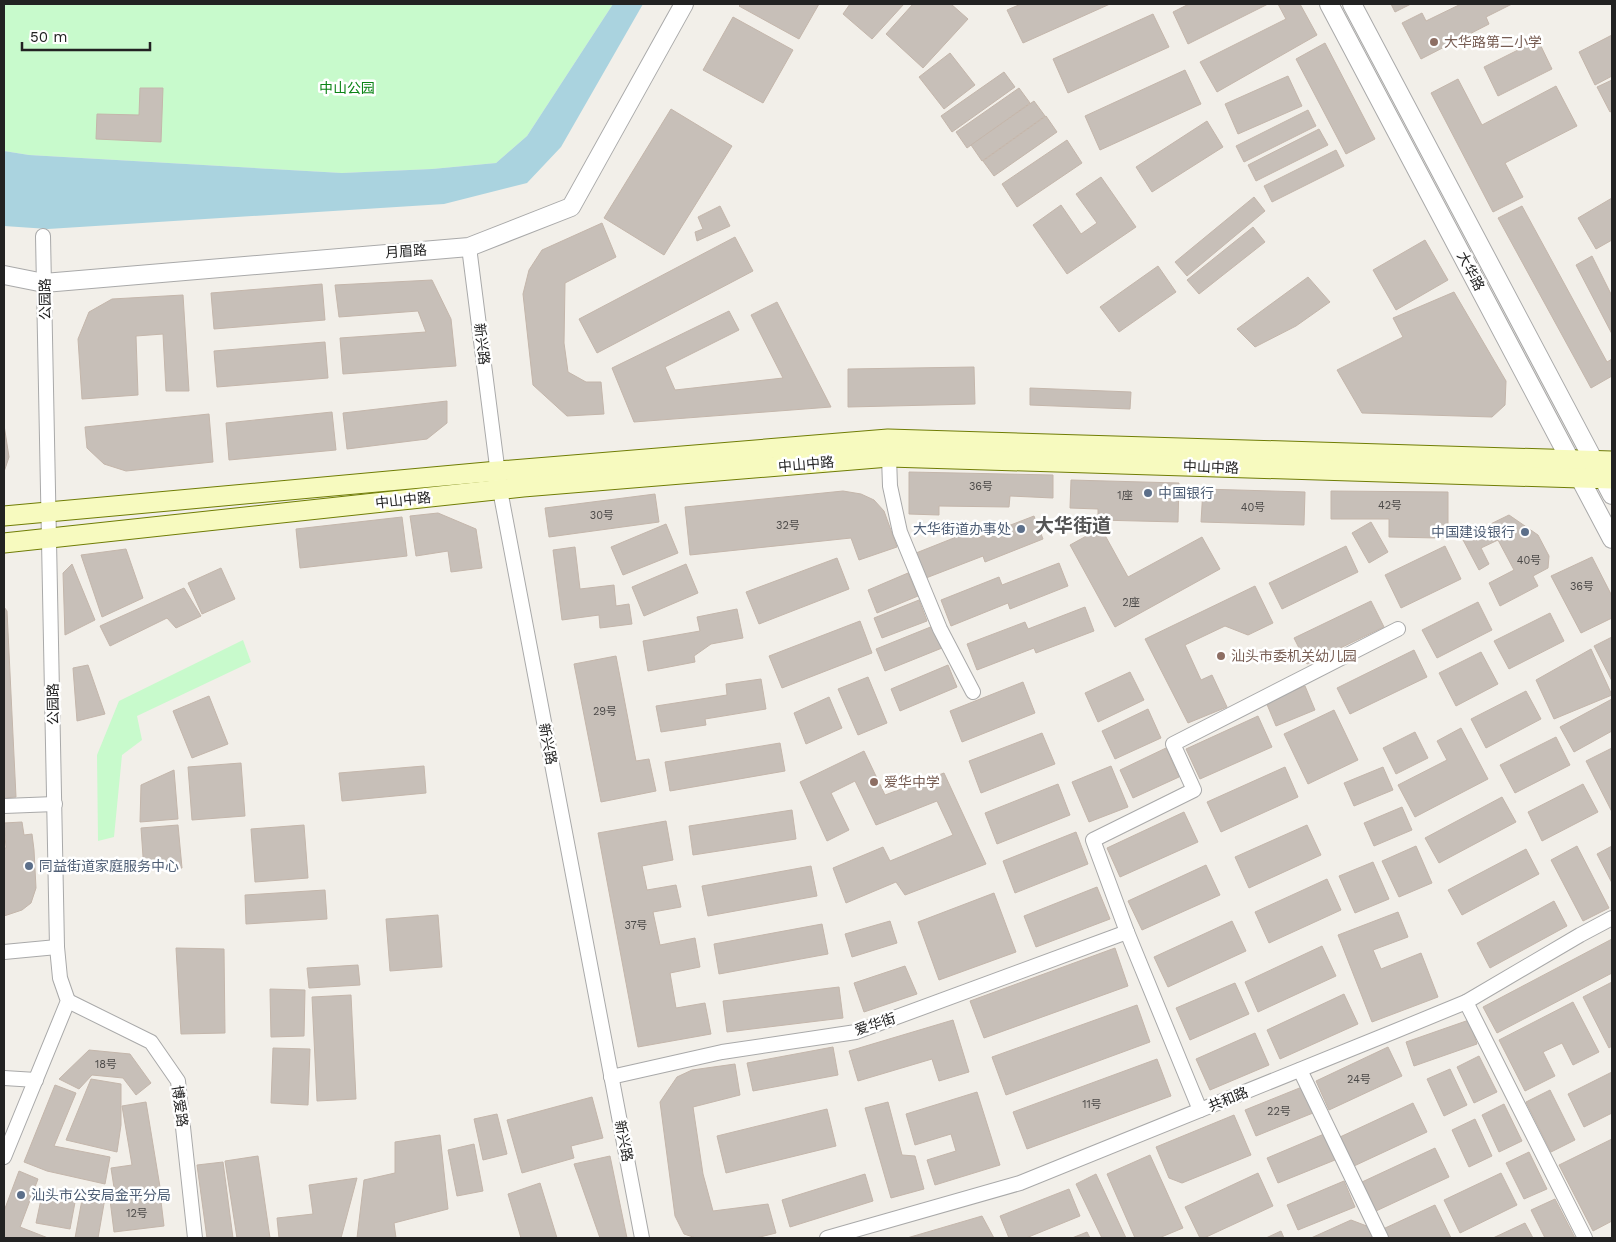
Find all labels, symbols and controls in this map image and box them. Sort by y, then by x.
scale bar [22,20,150,52]
text: 50 m [30,28,67,46]
place label: 大华路第二小学 [1444,34,1542,50]
marker: 大华路第二小学 [1428,36,1440,48]
park label: 中山公园 [319,80,375,96]
street label: 月眉路 [384,242,428,260]
street label: 大华路 [1454,249,1488,293]
street label: 公园路 [37,278,53,320]
street label: 新兴路 [472,322,492,366]
street label: 中山中路 [777,454,835,474]
street label: 中山中路 [1183,458,1239,476]
house number: 36号 [969,480,993,493]
place label: 中国银行 [1158,485,1214,501]
marker: 中国银行 [1142,487,1154,499]
street label: 中山中路 [374,489,432,511]
house number: 1座 [1117,489,1133,502]
house number: 42号 [1378,499,1402,512]
house number: 40号 [1241,501,1265,514]
house number: 30号 [590,509,614,522]
district label: 大华街道 [1035,514,1111,537]
house number: 32号 [776,519,800,532]
place label: 大华街道办事处 [913,521,1011,537]
marker: 大华街道办事处 [1015,523,1027,535]
place label: 中国建设银行 [1431,524,1515,540]
marker: 中国建设银行 [1519,526,1531,538]
house number: 40号 [1517,554,1541,567]
house number: 36号 [1570,580,1594,593]
house number: 2座 [1122,596,1140,609]
place label: 汕头市委机关幼儿园 [1231,648,1357,664]
marker: 汕头市委机关幼儿园 [1215,650,1227,662]
street label: 公园路 [45,683,61,725]
house number: 29号 [593,705,617,718]
street label: 新兴路 [536,722,560,766]
place label: 爱华中学 [884,774,940,790]
marker: 爱华中学 [868,776,880,788]
place label: 同益街道家庭服务中心 [39,858,179,874]
marker: 同益街道家庭服务中心 [23,860,35,872]
house number: 37号 [624,919,648,932]
street label: 爱华街 [853,1010,897,1038]
house number: 18号 [95,1058,117,1071]
house number: 24号 [1347,1073,1371,1086]
street label: 博爱路 [169,1084,191,1128]
street label: 共和路 [1206,1084,1250,1114]
house number: 11号 [1082,1098,1102,1111]
house number: 22号 [1267,1105,1291,1118]
street label: 新兴路 [612,1119,636,1163]
place label: 汕头市公安局金平分局 [31,1187,171,1203]
marker: 汕头市公安局金平分局 [15,1189,27,1201]
house number: 12号 [126,1207,148,1220]

